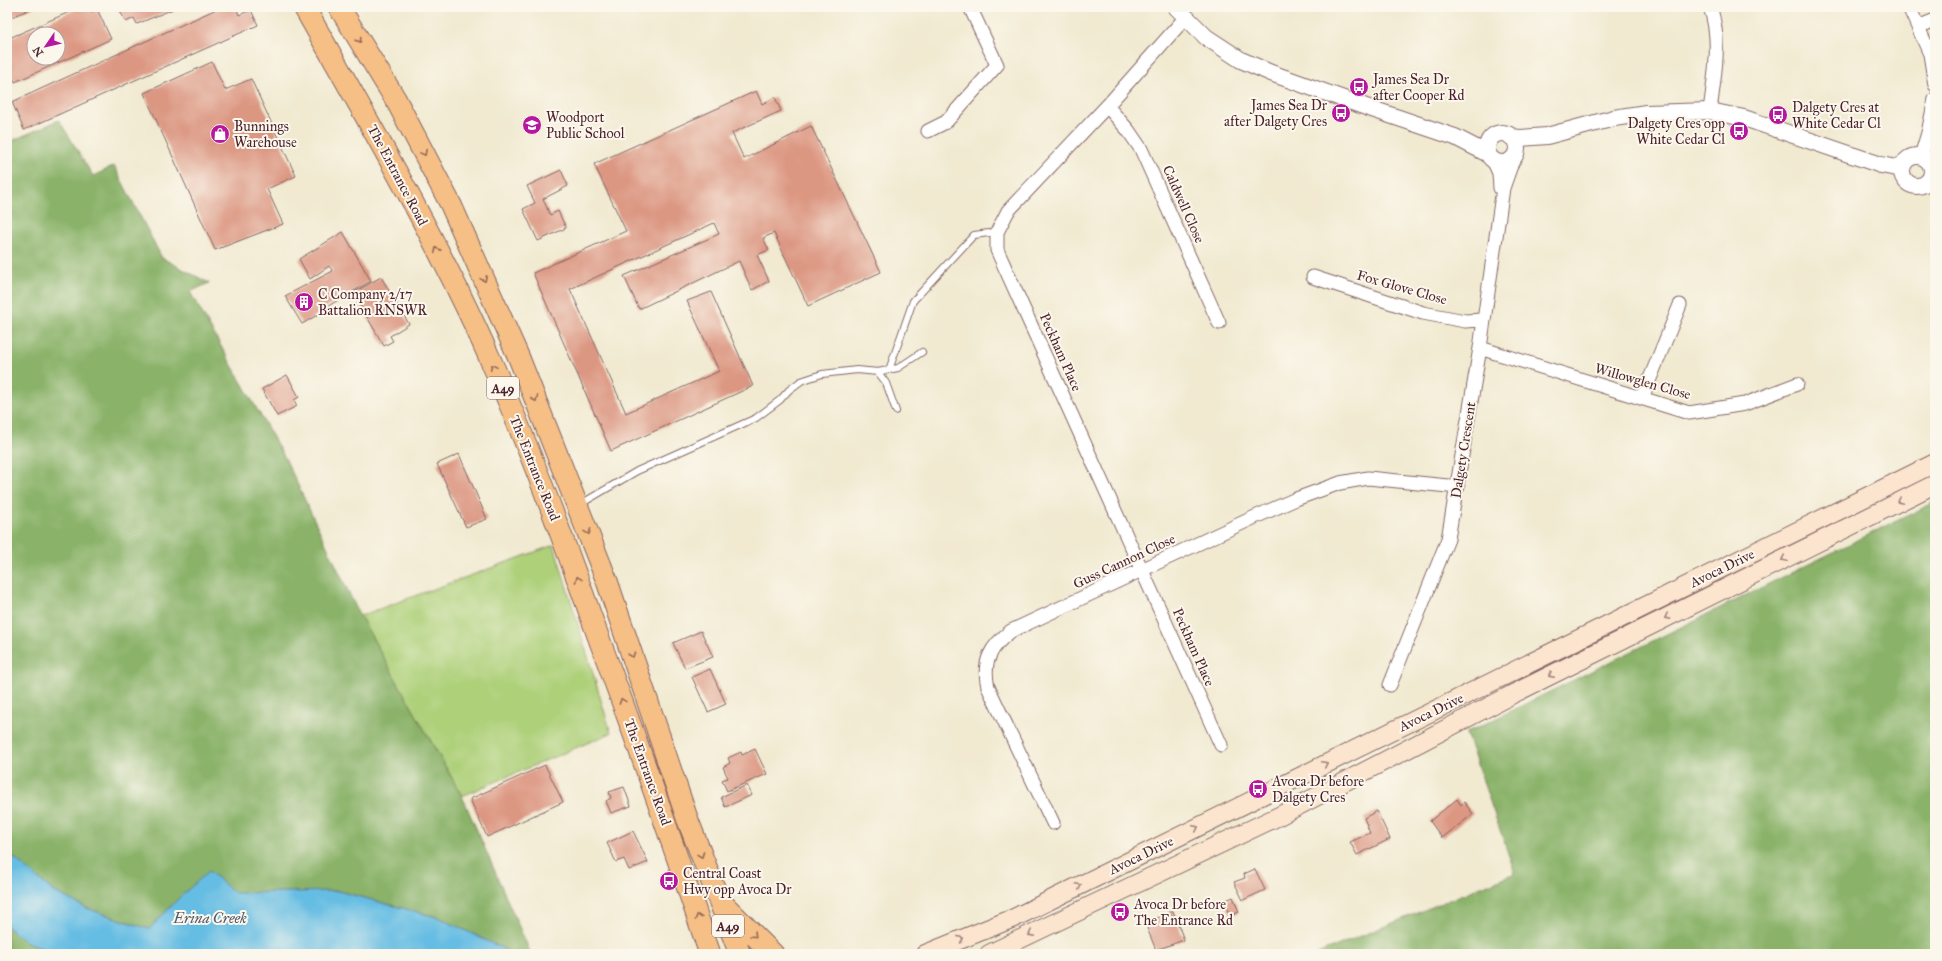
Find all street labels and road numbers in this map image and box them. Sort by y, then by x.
street label: The Entrance Road [364,122,431,229]
street label: Caldwell Close [1159,163,1208,246]
street label: Fox Glove Close [1355,267,1449,308]
street label: Peckham Place [1036,310,1085,394]
street label: Willowglen Close [1593,360,1693,403]
road number: A49 [487,377,519,399]
street label: Dalgety Crescent [1447,401,1480,500]
street label: The Entrance Road [506,413,563,523]
street label: Guss Cannon Close [1070,530,1178,593]
street label: Avoca Drive [1686,545,1757,592]
street label: Peckham Place [1169,605,1218,689]
street label: Avoca Drive [1395,689,1466,736]
street label: The Entrance Road [620,717,675,828]
street label: Avoca Drive [1105,832,1176,879]
road number: A49 [712,915,744,937]

